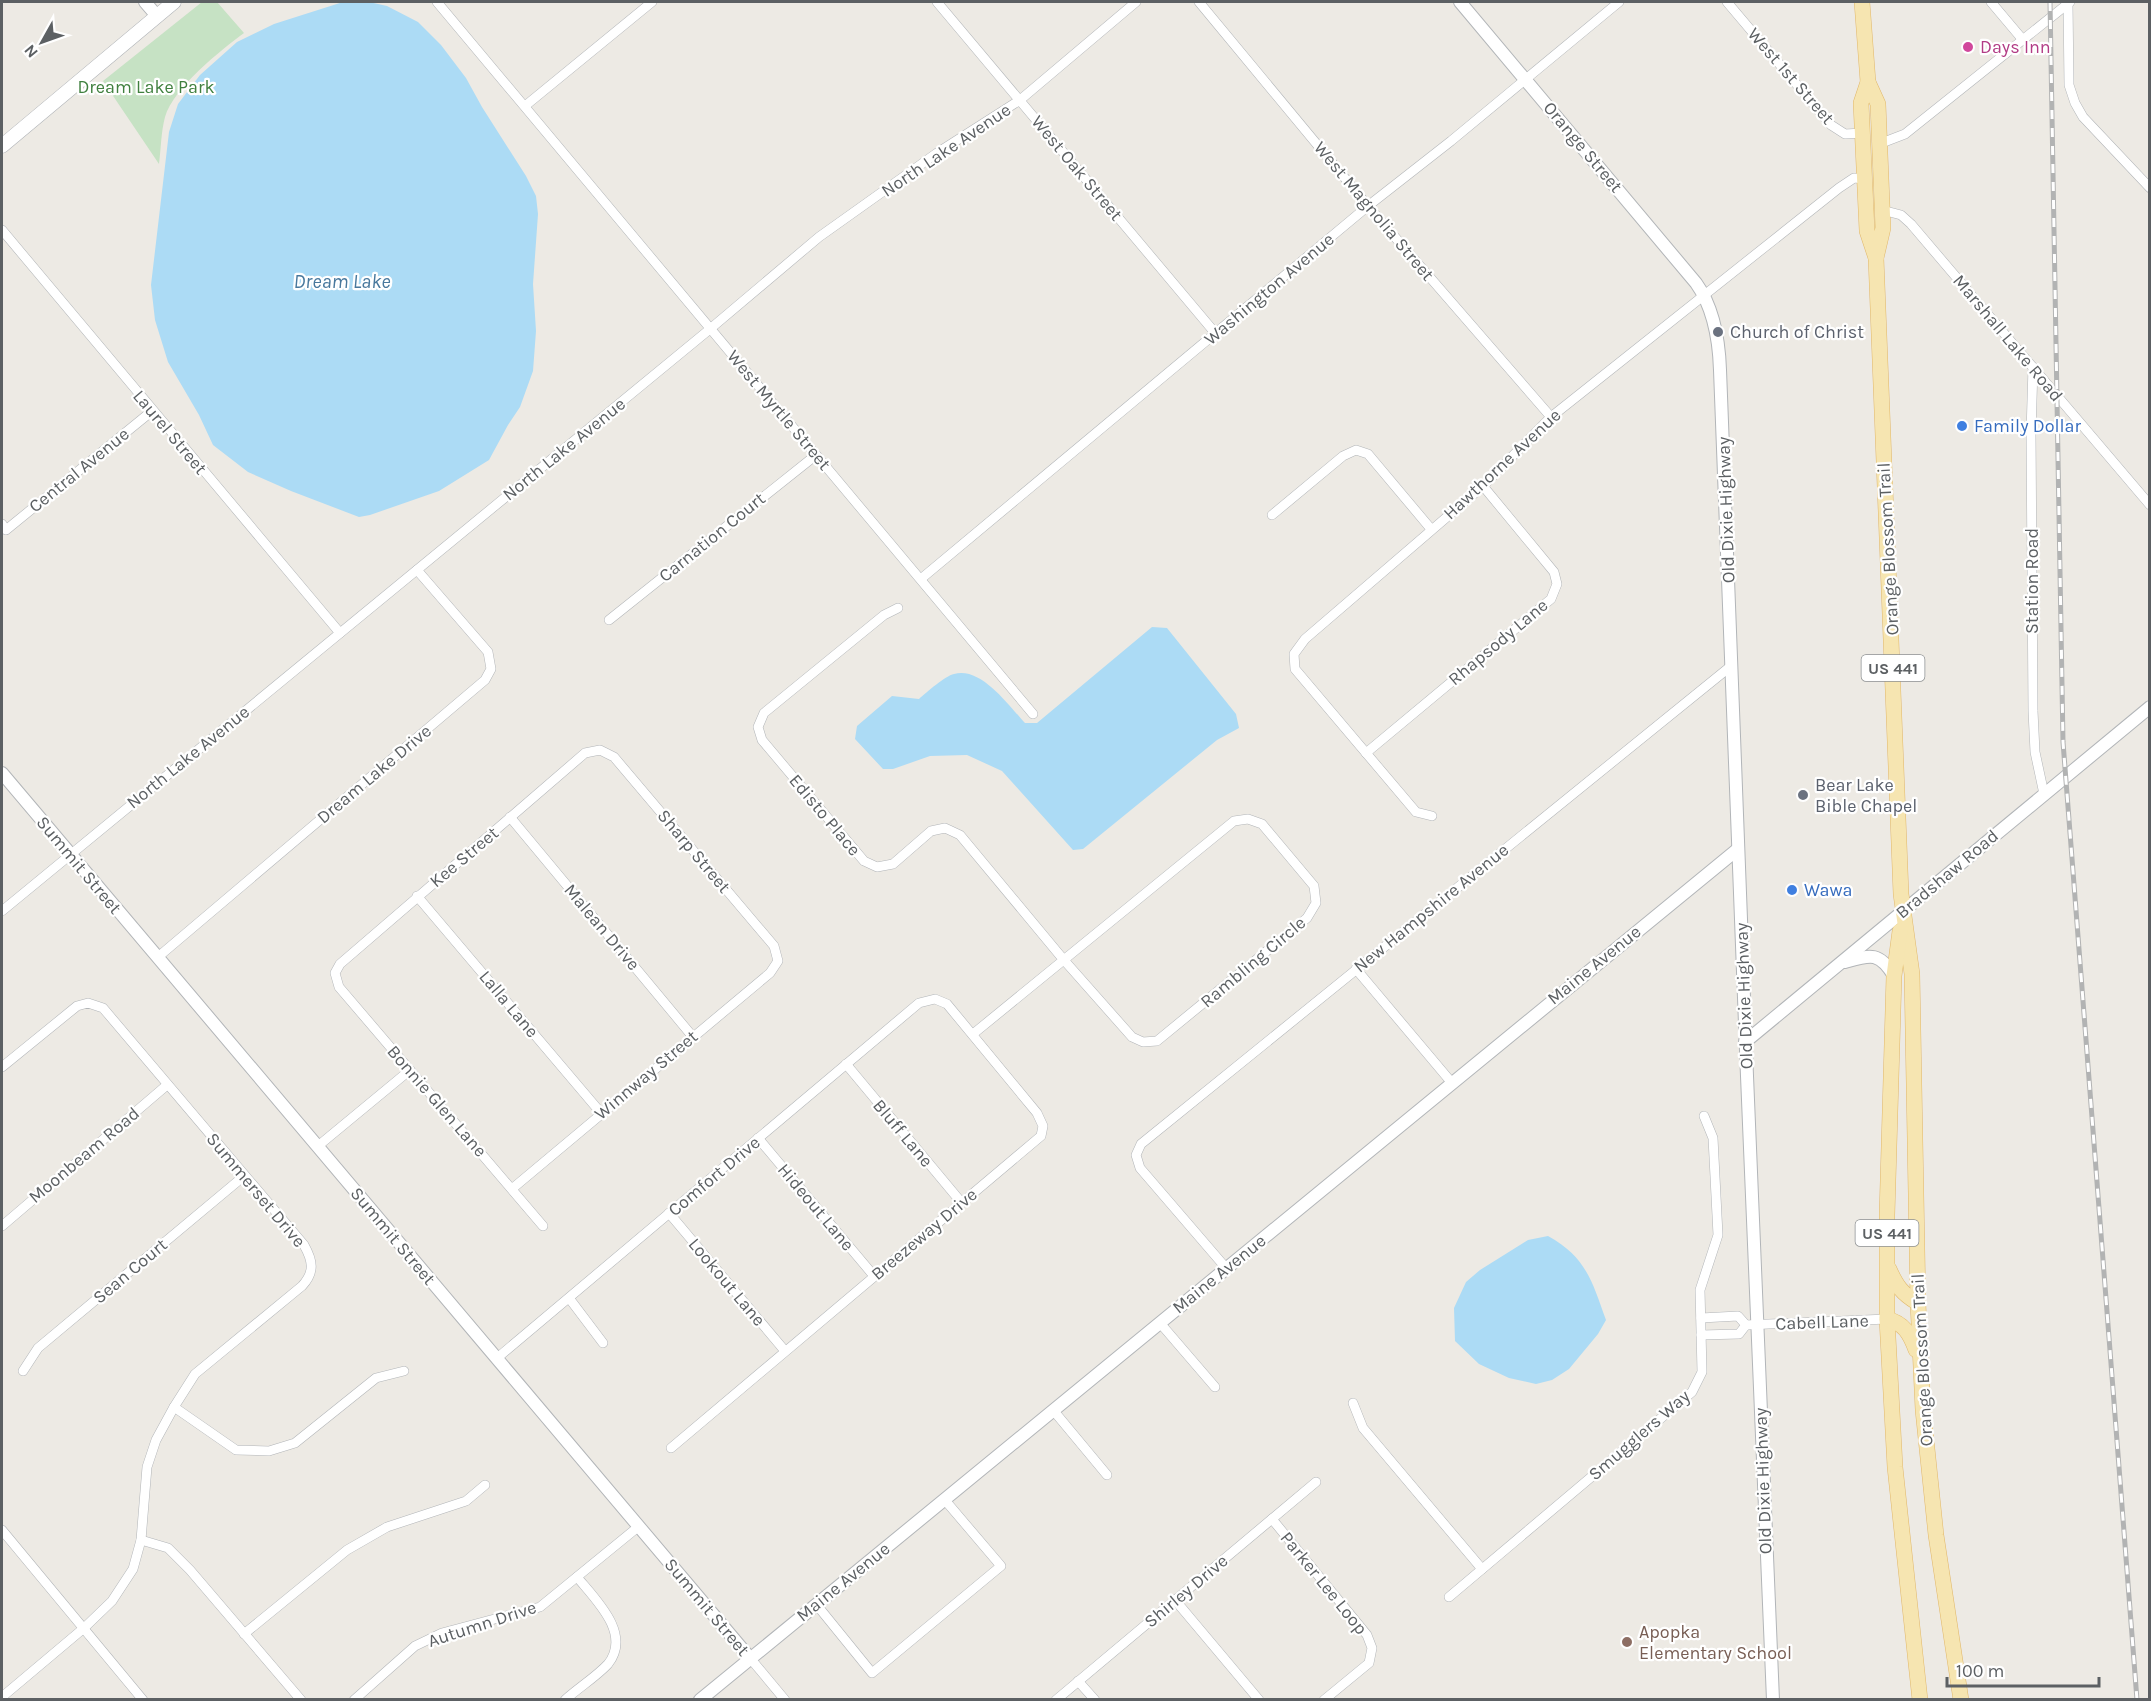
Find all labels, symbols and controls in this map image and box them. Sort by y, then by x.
north arrow [12,12,72,72]
street label: West 1st Street [1743,23,1839,129]
place label: Days Inn [1980,36,2051,58]
marker: Days Inn [1961,40,1975,54]
text: N [20,41,42,62]
park label: Dream Lake Park [77,76,215,98]
street label: Orange Street [1539,97,1628,197]
street label: North Lake Avenue [877,98,1015,202]
street label: West Oak Street [1027,111,1128,225]
street label: West Magnolia Street [1309,137,1439,285]
street label: Washington Avenue [1199,228,1339,350]
water label: Dream Lake [293,270,391,293]
street label: Marshall Lake Road [1948,270,2068,406]
place label: Church of Christ [1730,321,1864,343]
marker: Church of Christ [1711,325,1725,339]
street label: West Myrtle Street [722,345,836,475]
street label: Laurel Street [128,385,212,479]
street label: North Lake Avenue [498,393,630,505]
street label: Hawthorne Avenue [1439,404,1565,524]
place label: Family Dollar [1974,415,2082,437]
marker: Family Dollar [1955,419,1969,433]
street label: Central Avenue [24,423,134,517]
street label: Old Dixie Highway [1712,436,1740,584]
street label: Orange Blossom Trail [1872,462,1904,636]
street label: Carnation Court [654,487,770,587]
street label: Station Road [2021,528,2043,634]
street label: Rhapsody Lane [1444,594,1552,690]
road number: US 441 [1862,655,1924,681]
street label: North Lake Avenue [122,701,254,813]
street label: Dream Lake Drive [312,720,436,828]
street label: Edisto Place [784,770,866,860]
place label: Bear Lake Bible Chapel [1815,774,1917,817]
marker: Bear Lake Bible Chapel [1796,788,1810,802]
street label: Sharp Street [653,805,735,897]
street label: Summit Street [32,811,127,919]
street label: Kee Street [425,822,503,892]
street label: Bradshaw Road [1891,825,2003,923]
street label: New Hampshire Avenue [1349,839,1513,977]
street label: Malean Drive [559,879,645,975]
place label: Wawa [1804,879,1852,901]
marker: Wawa [1785,883,1799,897]
street label: Rambling Circle [1196,912,1310,1012]
street label: Maine Avenue [1543,921,1645,1009]
street label: Old Dixie Highway [1730,922,1758,1070]
street label: Lalla Lane [475,966,543,1042]
street label: Winnway Street [590,1025,702,1125]
street label: Bonnie Glen Lane [382,1041,492,1161]
street label: Bluff Lane [868,1094,938,1172]
street label: Moonbeam Road [24,1102,144,1208]
street label: Summerset Drive [202,1128,310,1252]
street label: Comfort Drive [664,1131,764,1221]
street label: Hideout Lane [773,1159,859,1255]
street label: Summit Street [346,1182,441,1290]
street label: Breezeway Drive [867,1183,981,1285]
road number: US 441 [1856,1220,1918,1246]
street label: Maine Avenue [1168,1230,1270,1318]
street label: Sean Court [88,1233,172,1308]
street label: Lookout Lane [684,1233,770,1331]
street label: Orange Blossom Trail [1906,1273,1938,1447]
street label: Cabell Lane [1775,1309,1869,1335]
street label: Smugglers Way [1584,1385,1695,1485]
street label: Old Dixie Highway [1749,1407,1777,1555]
street label: Parker Lee Loop [1276,1527,1372,1639]
street label: Maine Avenue [792,1538,894,1626]
street label: Shirley Drive [1140,1550,1232,1632]
street label: Summit Street [660,1553,755,1661]
street label: Autumn Drive [425,1596,539,1652]
place label: Apopka Elementary School [1639,1621,1792,1664]
marker: Apopka Elementary School [1620,1635,1634,1649]
scale bar [1947,1650,2098,1688]
text: 100 m [1956,1660,2004,1682]

